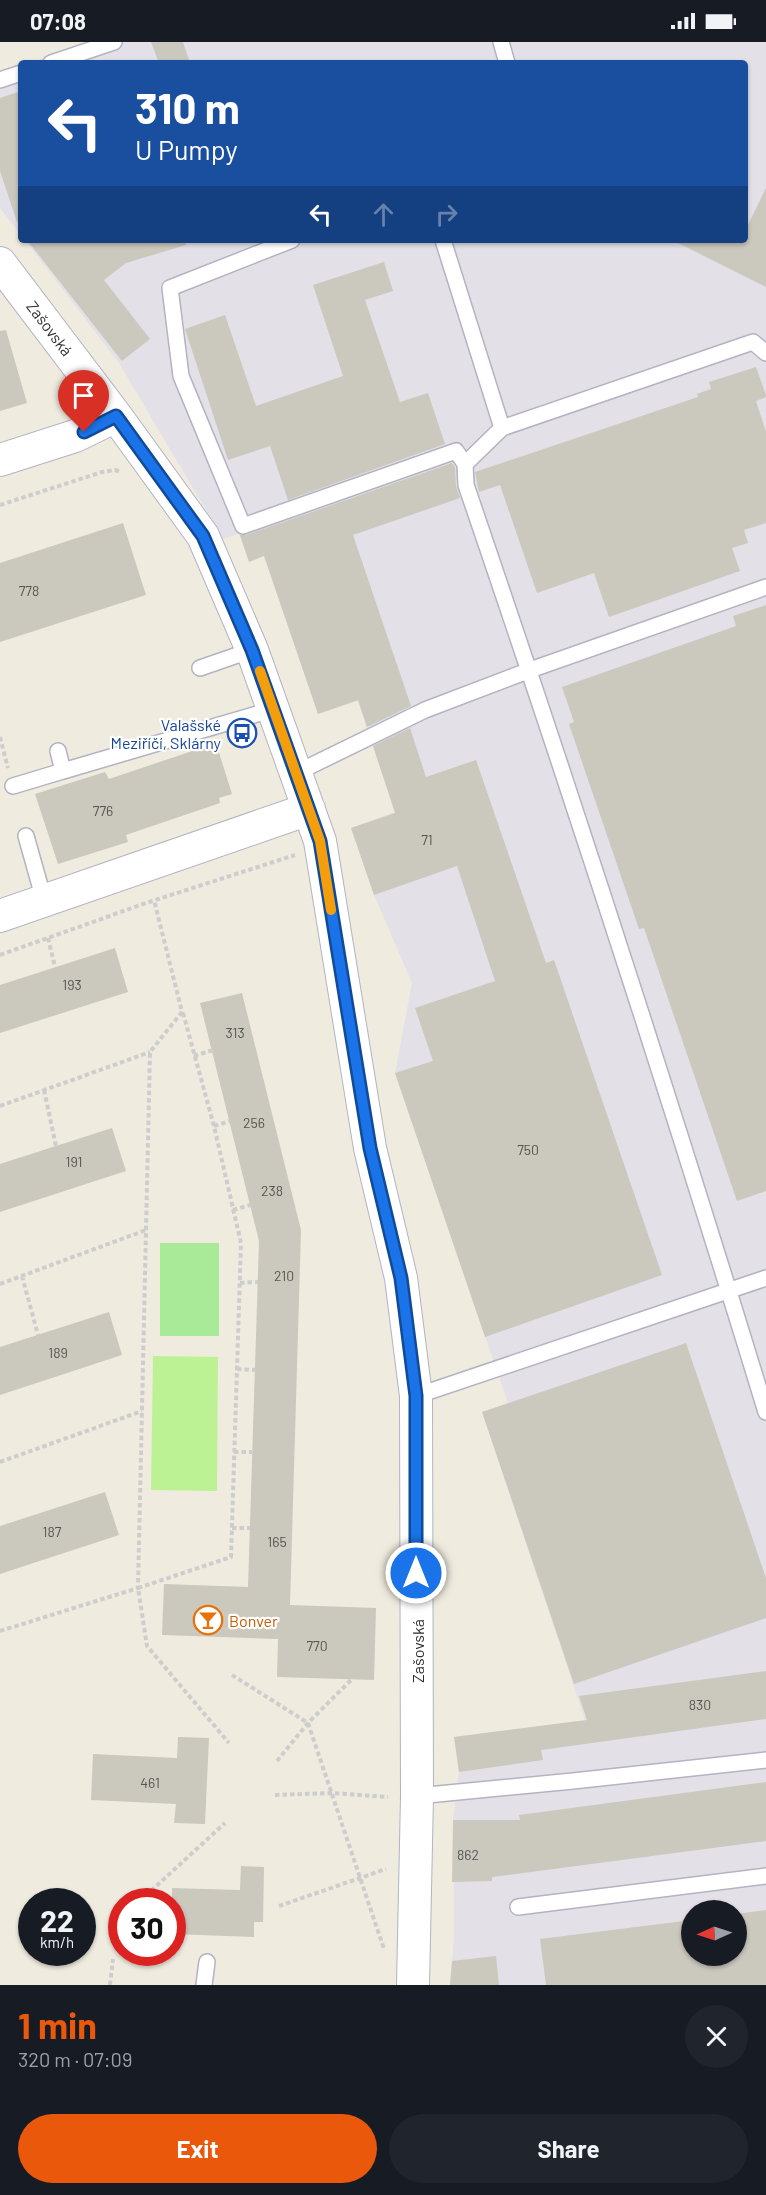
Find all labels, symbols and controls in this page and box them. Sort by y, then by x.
text: 07:08 [30,8,86,34]
text: 310 m [135,82,240,132]
icon: left [36,84,114,162]
text: U Pumpy [135,133,238,165]
icon: left [304,198,337,231]
icon: ahead [367,198,400,231]
icon: right [430,198,463,231]
street label: Zašovská [23,297,77,359]
pin [58,370,109,432]
icon: arrive [67,379,100,412]
house number: 778 [19,582,39,599]
place label: Valašské Meziříčí, Sklárny [111,715,222,752]
bus stop icon: Valašské Meziříčí, Sklárny [226,717,258,749]
house number: 776 [93,802,113,819]
house number: 71 [421,831,433,848]
house number: 193 [62,976,82,993]
house number: 313 [225,1024,245,1041]
house number: 256 [243,1114,265,1131]
house number: 750 [517,1141,539,1158]
house number: 191 [66,1153,82,1170]
house number: 238 [261,1182,283,1199]
house number: 210 [274,1267,294,1284]
house number: 189 [48,1344,68,1361]
house number: 187 [43,1523,62,1540]
house number: 165 [267,1533,287,1550]
position arrow [384,1541,448,1605]
bar icon: Bonver [192,1604,224,1636]
place label: Bonver [229,1611,278,1630]
street label: Zašovská [408,1619,427,1683]
house number: 770 [306,1637,328,1654]
house number: 830 [689,1696,711,1713]
house number: 461 [140,1774,160,1791]
house number: 862 [457,1846,479,1863]
speed limit sign: 30 [108,1888,186,1966]
north arrow [681,1900,747,1966]
map controls [681,1900,747,1966]
text: 22 [40,1902,74,1938]
text: km/h [40,1933,74,1951]
text: 1 min [18,2003,97,2046]
button: close [685,2005,748,2068]
text: 320 m · 07:09 [18,2047,132,2071]
button: Exit [18,2114,377,2183]
button: Share [389,2114,748,2183]

